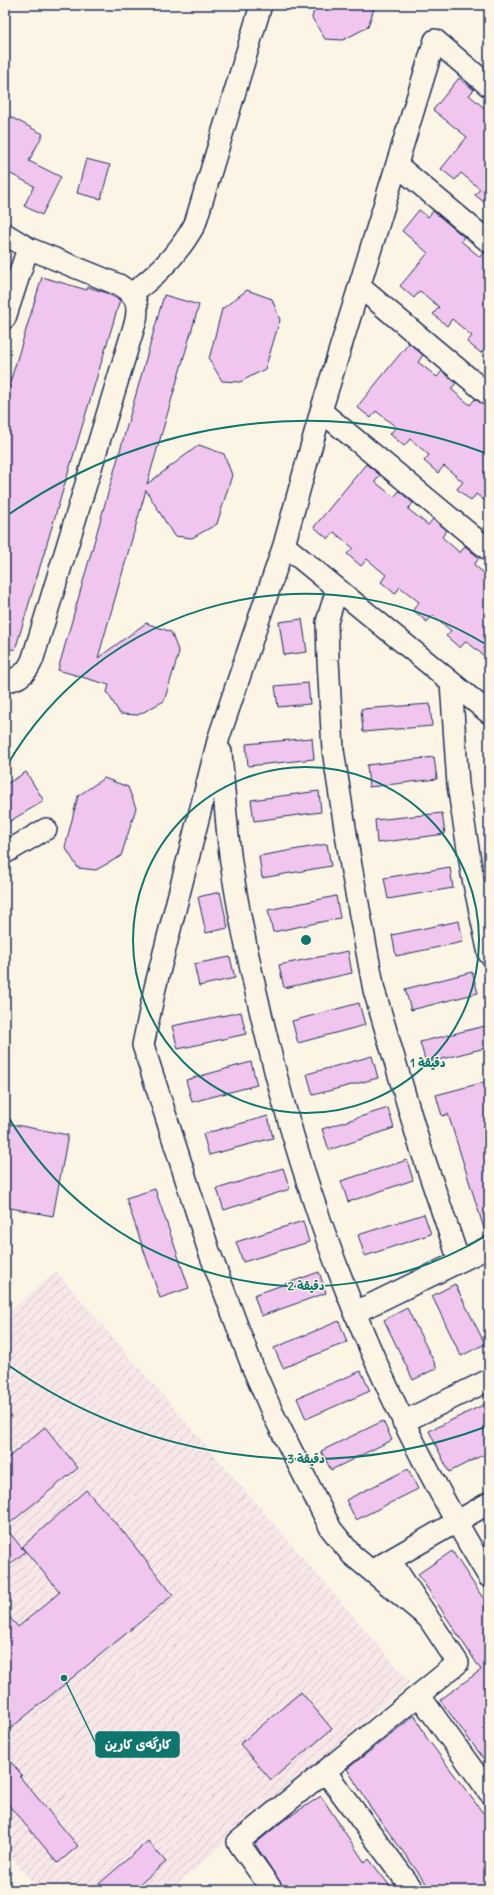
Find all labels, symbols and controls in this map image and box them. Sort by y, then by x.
centre of rings [299,933,313,947]
text: 1 دقيقة [410,1055,446,1070]
text: 2 دقيقة [287,1278,325,1293]
text: 3 دقيقة [287,1451,325,1466]
callout: کارگەی کارین [96,1732,179,1757]
text: کارگەی کارین [105,1736,172,1753]

